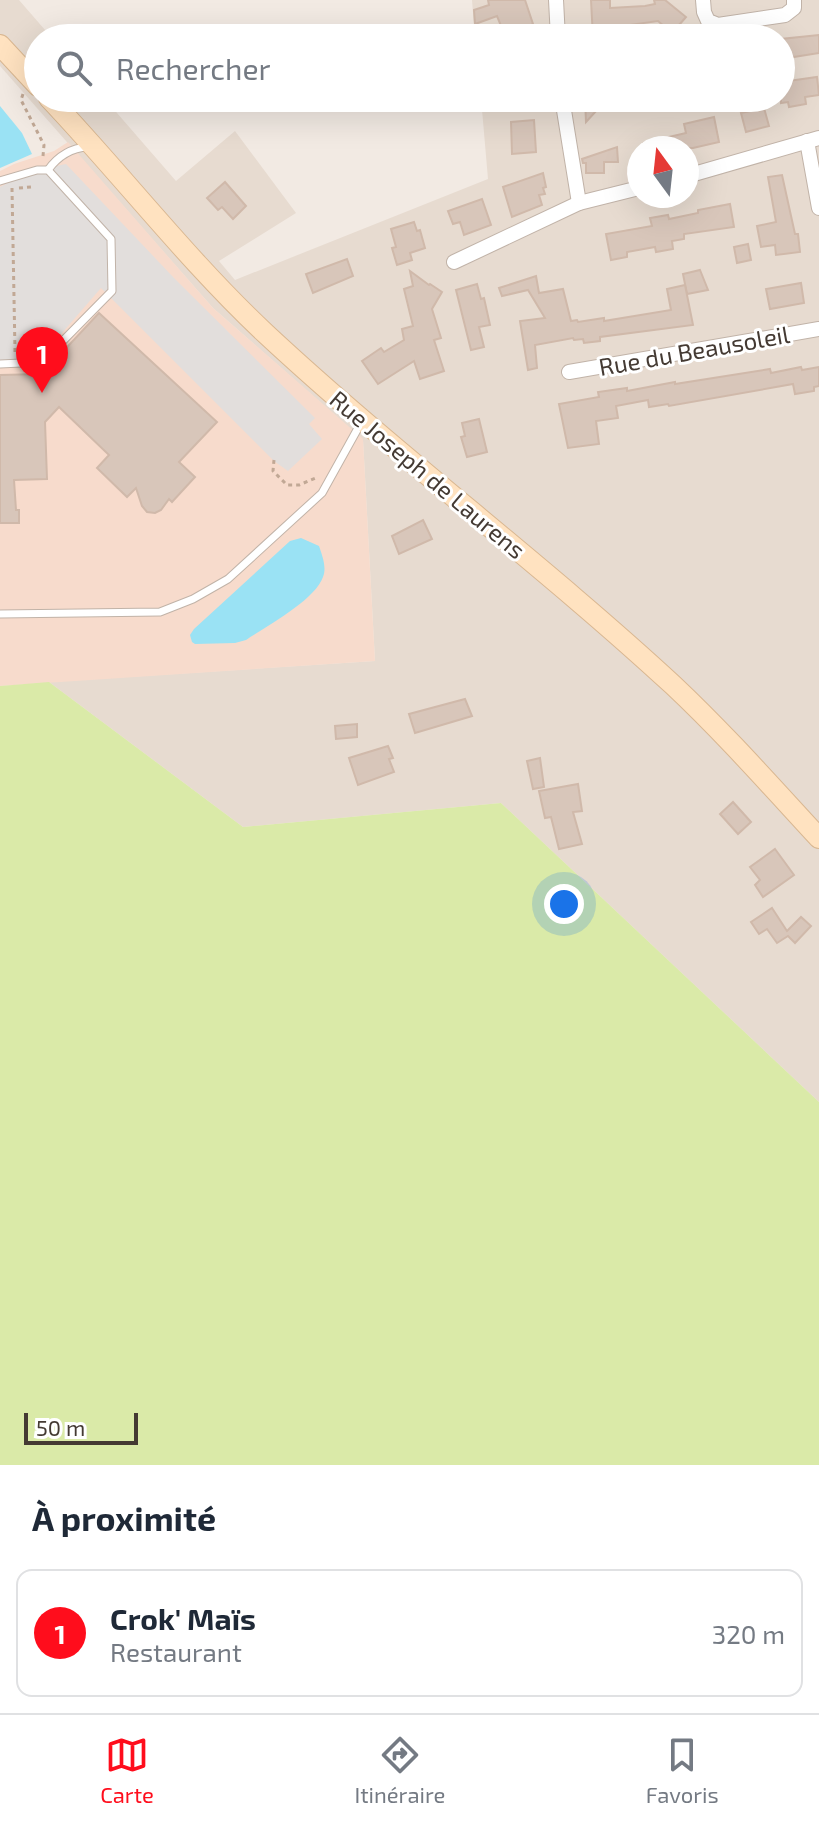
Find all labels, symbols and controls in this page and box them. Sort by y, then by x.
search box [24,24,795,112]
icon: search [52,46,96,90]
text: Rechercher [116,50,271,86]
north arrow [627,136,699,208]
street label: Rue du Beausoleil [596,319,792,381]
pin: 1 [16,327,68,393]
street label: Rue Joseph de Laurens [324,384,532,564]
your location [544,884,584,924]
scale bar [24,1409,138,1445]
text: 50 m [36,1414,85,1440]
text: À proximité [32,1497,216,1538]
text: Crok' Maïs [110,1600,256,1636]
text: 1 [54,1618,66,1649]
text: 320 m [712,1618,785,1649]
text: Restaurant [110,1636,242,1667]
tab: Carte [100,1733,154,1807]
tab: Itinéraire [354,1733,445,1807]
tab: Favoris [646,1733,719,1807]

